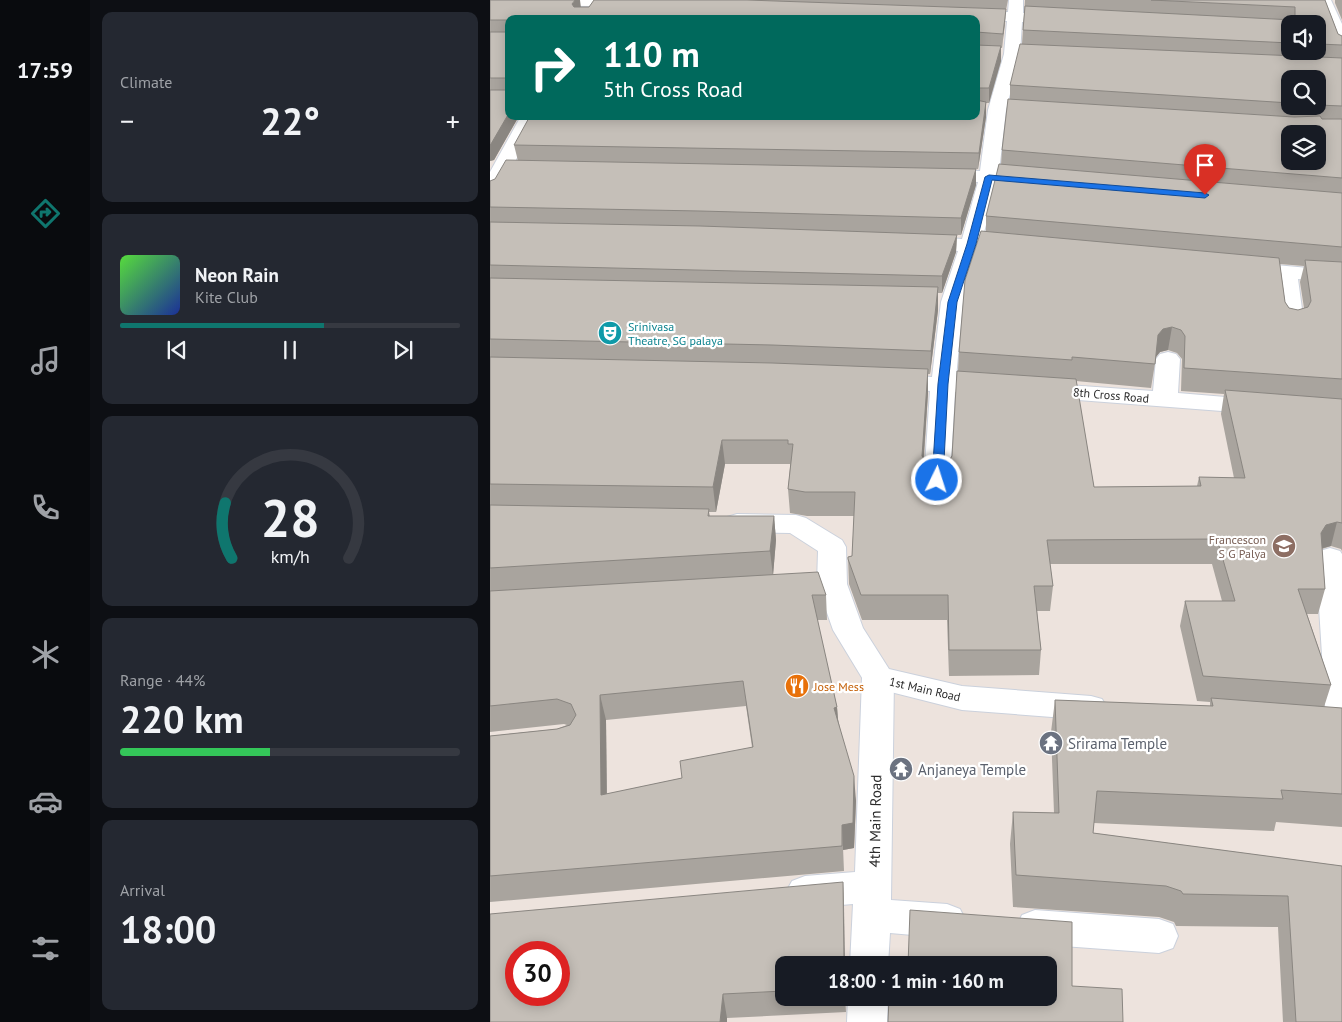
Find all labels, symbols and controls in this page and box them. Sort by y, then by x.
map controls [1281,15,1326,170]
button: sound [1281,15,1326,60]
text: 110 m [603,31,700,77]
icon: right [520,35,585,100]
text: 17:59 [17,56,73,84]
button: search [1281,70,1326,115]
text: Climate [120,72,172,92]
text: 5th Cross Road [603,75,743,103]
text: 22° [260,96,320,145]
text: − [120,102,134,139]
text: + [446,102,460,139]
button: layers [1281,125,1326,170]
pin [1184,144,1226,195]
icon: arrive [1191,151,1219,179]
icon: directions [28,196,63,231]
text: Neon Rain [195,263,279,287]
text: Kite Club [195,287,258,307]
place label: Srinivasa Theatre, SG palaya [628,319,723,348]
theatre icon: Srinivasa Theatre, SG palaya [597,320,623,346]
icon: previous [163,336,191,364]
icon: pause [276,336,304,364]
icon: next [389,336,417,364]
icon: music [28,343,63,378]
street label: 8th Cross Road [1072,384,1150,406]
position arrow [910,453,962,505]
text: 28 [261,484,319,551]
icon: phone [28,490,63,525]
place label: Francescon S G Palya [1209,532,1266,561]
school or university icon: Francescon S G Palya [1271,533,1297,559]
text: km/h [270,545,310,568]
icon: climate [28,637,63,672]
text: Range · 44% [120,670,205,690]
restaurant icon: Jose Mess [784,673,810,699]
street label: 1st Main Road [888,674,962,704]
place label: Jose Mess [813,679,864,694]
text: 220 km [120,694,244,743]
temple icon: Srirama Temple [1038,730,1064,756]
place label: Srirama Temple [1068,734,1167,753]
temple icon: Anjaneya Temple [888,756,914,782]
place label: Anjaneya Temple [918,760,1026,779]
street label: 4th Main Road [865,774,885,868]
icon: car [28,784,63,819]
text: Arrival [120,880,165,900]
text: 18:00 [120,904,216,953]
icon: filters [28,931,63,966]
speed limit sign: 30 [505,941,570,1006]
text: 18:00 · 1 min · 160 m [828,969,1004,993]

